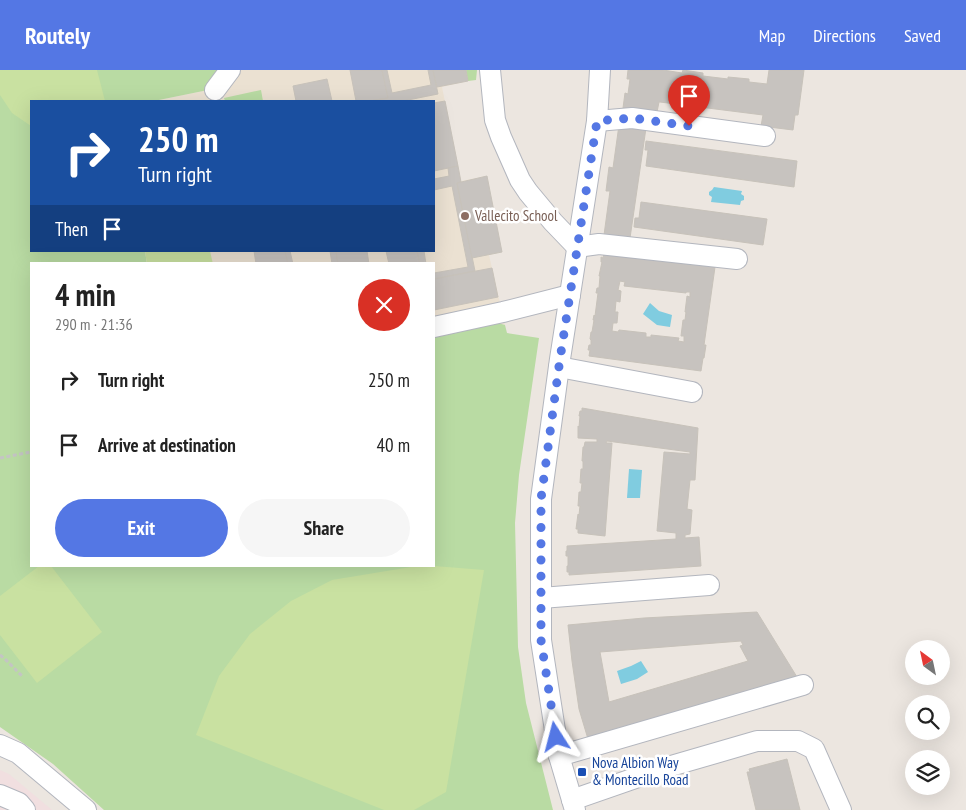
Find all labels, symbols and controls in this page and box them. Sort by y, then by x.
text: Routely [25,20,90,51]
text: Map [759,24,785,47]
text: Directions [813,24,876,47]
text: Saved [904,24,941,47]
pin [668,75,710,126]
icon: arrive [675,82,703,110]
text: 250 m [138,116,219,162]
icon: right [55,120,120,185]
text: Turn right [138,160,212,188]
place label: Vallecito School [474,206,558,225]
marker: Vallecito School [459,210,471,222]
icon: arrive [98,215,126,243]
text: Then [55,217,88,241]
text: 4 min [55,275,116,314]
button: close [358,279,410,331]
text: 290 m · 21:36 [55,314,133,334]
icon: right [55,366,83,394]
text: Turn right [98,368,164,392]
text: 250 m [368,368,410,392]
icon: arrive [55,431,83,459]
text: Arrive at destination [98,433,236,457]
text: 40 m [377,433,410,457]
button: Exit [55,499,228,557]
button: Share [238,499,410,557]
north arrow [905,640,950,685]
map controls [905,640,950,795]
button: search [905,695,950,740]
position arrow [529,710,581,762]
button: layers [905,750,950,795]
place label: Nova Albion Way & Montecillo Road [592,753,689,789]
marker: Nova Albion Way & Montecillo Road [576,766,588,778]

